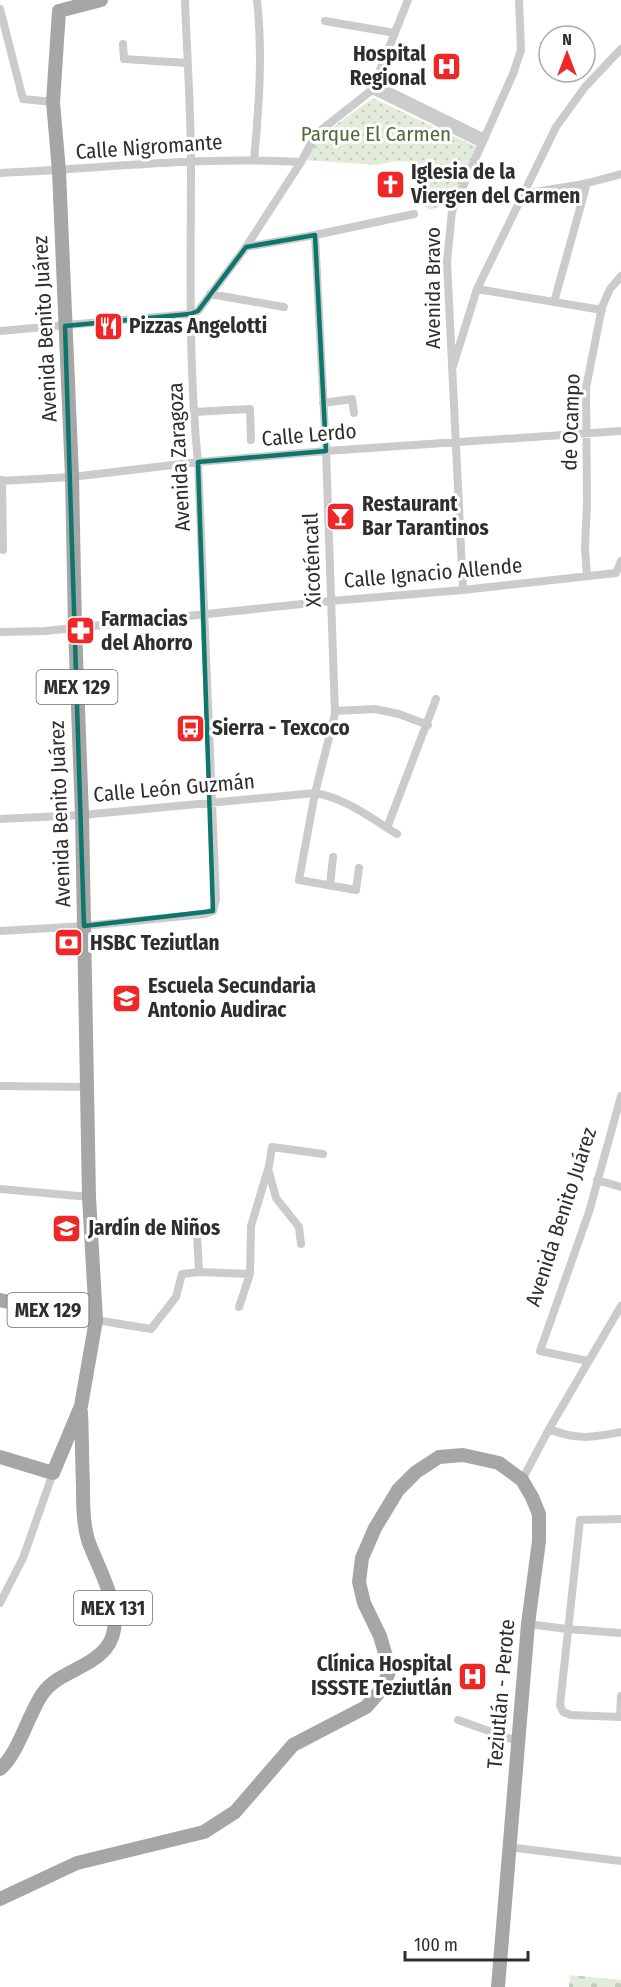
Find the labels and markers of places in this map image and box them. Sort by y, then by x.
place label: Hospital Regional [350,41,426,91]
hospital icon: Hospital Regional [431,50,463,82]
place label: Iglesia de la Viergen del Carmen [410,159,580,209]
church icon: Iglesia de la Viergen del Carmen [374,168,406,200]
restaurant icon: Pizzas Angelotti [92,310,124,342]
place label: Pizzas Angelotti [129,313,267,339]
place label: Restaurant Bar Tarantinos [362,491,489,541]
bar icon: Restaurant Bar Tarantinos [325,500,357,532]
place label: Farmacias del Ahorro [101,606,193,656]
pharmacy icon: Farmacias del Ahorro [64,615,96,647]
bus stop icon: Sierra - Texcoco [175,712,207,744]
place label: Sierra - Texcoco [212,715,350,741]
bank icon: HSBC Teziutlan [53,927,85,959]
place label: HSBC Teziutlan [90,930,220,956]
place label: Escuela Secundaria Antonio Audirac [147,973,316,1023]
school or university icon: Escuela Secundaria Antonio Audirac [111,982,143,1014]
school or university icon: Jardín de Niños [51,1212,83,1244]
place label: Jardín de Niños [87,1215,220,1241]
place label: Clínica Hospital ISSSTE Teziutlán [311,1651,452,1701]
hospital icon: Clínica Hospital ISSSTE Teziutlán [457,1660,489,1692]

